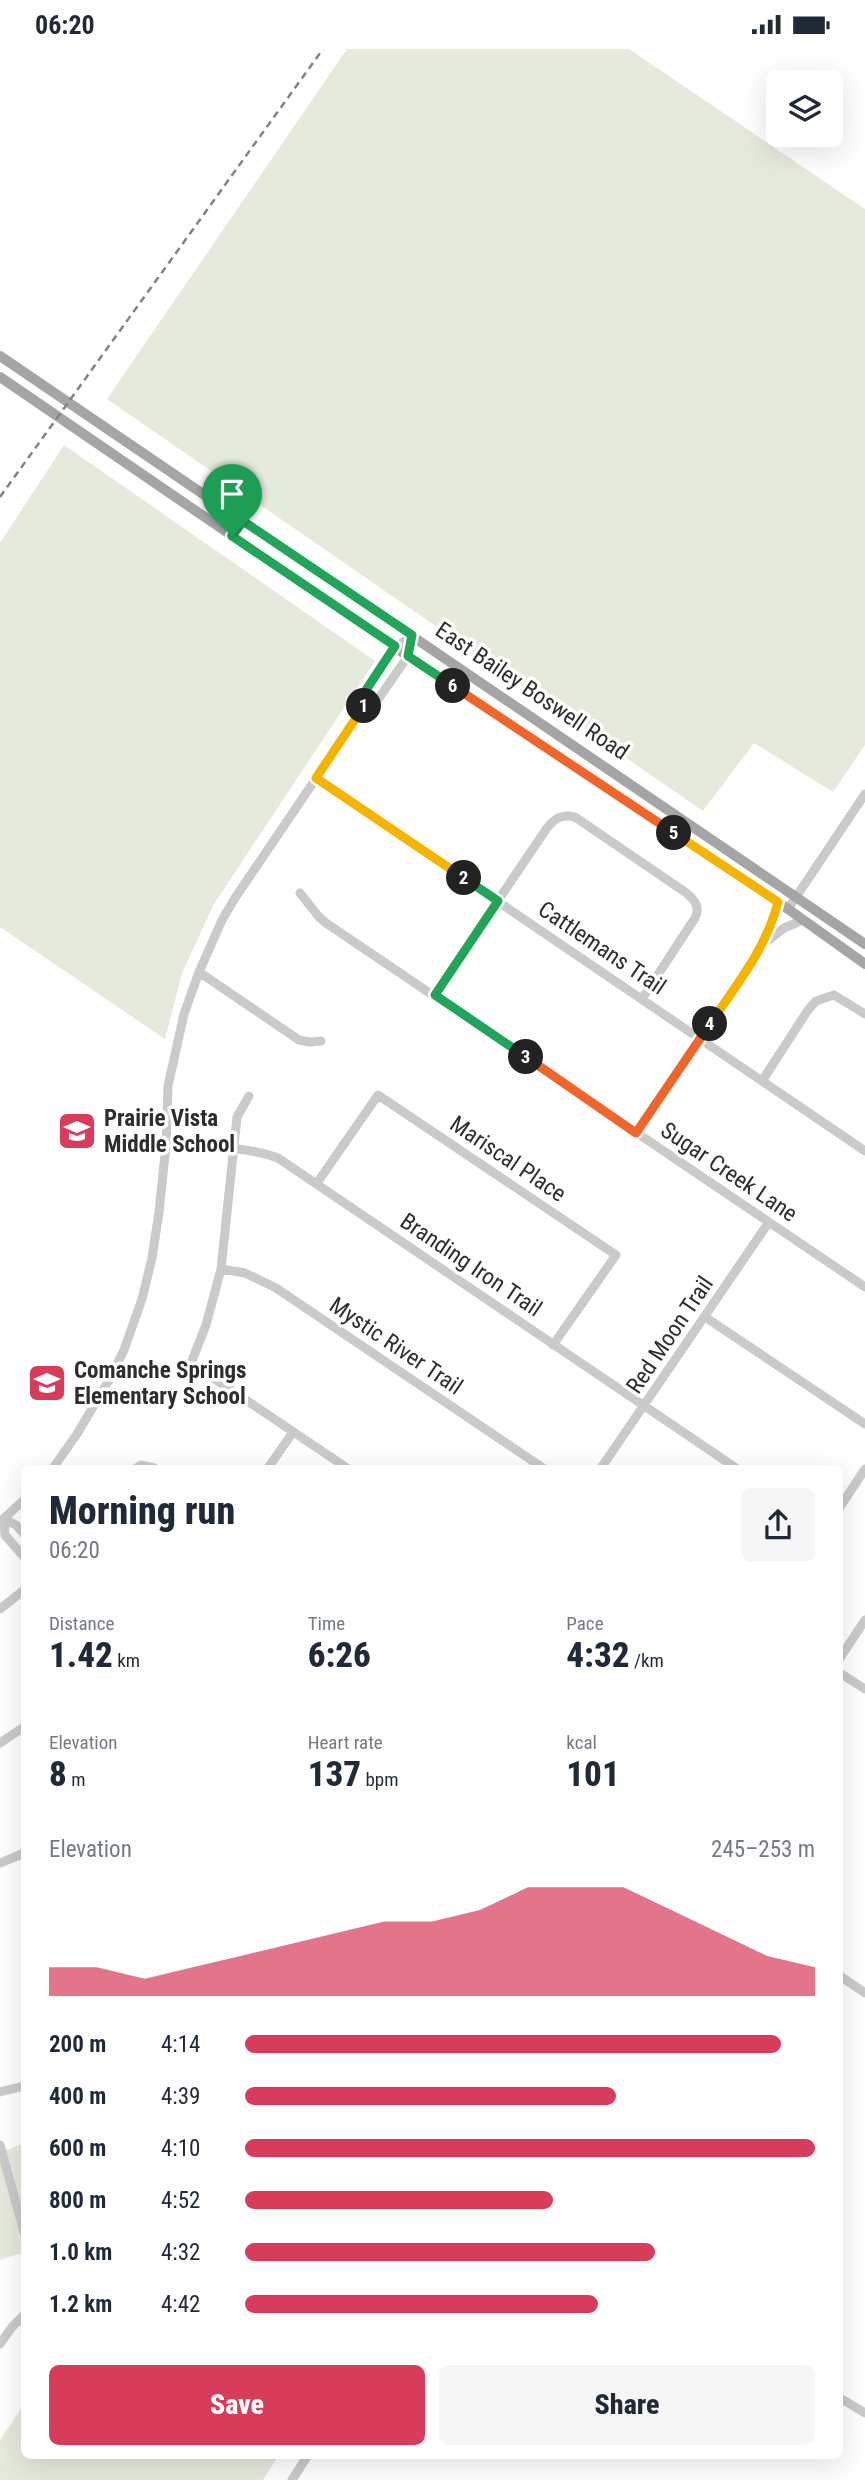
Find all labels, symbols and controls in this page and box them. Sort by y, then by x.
text: 06:20 [35,10,95,40]
map controls [766,70,843,147]
button: layers [766,70,843,147]
pin [202,464,262,536]
icon: arrive [213,475,251,513]
street label: East Bailey Boswell Road [430,616,634,766]
pin: 6 [435,669,470,703]
text: 6 [448,674,457,697]
pin: 1 [346,689,382,723]
text: 1 [359,694,368,717]
pin: 5 [656,815,692,851]
text: 5 [669,821,678,844]
pin: 2 [447,861,482,895]
text: 2 [459,866,468,889]
street label: Cattlemans Trail [533,895,671,1001]
pin: 4 [692,1007,728,1041]
text: 4 [705,1012,714,1035]
pin: 3 [508,1039,544,1075]
text: 3 [521,1045,530,1068]
place label: Prairie Vista Middle School [104,1105,235,1158]
school or university icon: Prairie Vista Middle School [56,1110,98,1152]
street label: Mariscal Place [445,1110,571,1208]
street label: Sugar Creek Lane [656,1116,802,1228]
street label: Branding Iron Trail [395,1208,547,1322]
street label: Red Moon Trail [621,1271,719,1399]
street label: Mystic River Trail [324,1292,468,1400]
place label: Comanche Springs Elementary School [74,1357,247,1410]
school or university icon: Comanche Springs Elementary School [26,1362,68,1404]
button: share [741,1488,815,1562]
text: Morning run [49,1489,235,1533]
text: 06:20 [49,1537,100,1564]
text: Distance [49,1612,114,1635]
text: Time [308,1612,345,1635]
text: Pace [566,1612,604,1635]
text: 1.42 [49,1635,113,1676]
text: 6:26 [308,1635,371,1676]
text: 4:32 [566,1635,630,1676]
text: km [113,1649,140,1672]
text: /km [630,1649,664,1672]
text: Elevation [49,1731,117,1754]
text: Heart rate [308,1731,383,1754]
text: kcal [566,1731,597,1754]
text: 8 [49,1754,67,1795]
text: 137 [308,1754,361,1795]
text: 101 [566,1754,620,1795]
text: m [67,1768,85,1791]
text: bpm [361,1768,398,1791]
text: Elevation [49,1836,132,1863]
text: 245–253 m [711,1836,815,1863]
text: 200 m [49,2031,106,2058]
text: 4:14 [161,2031,200,2058]
text: 400 m [49,2083,106,2110]
text: 4:39 [161,2083,200,2110]
text: 600 m [49,2135,106,2162]
text: 4:10 [161,2135,200,2162]
text: 800 m [49,2187,106,2214]
text: 4:52 [161,2187,200,2214]
text: 1.0 km [49,2239,112,2266]
text: 4:32 [161,2239,200,2266]
text: 1.2 km [49,2291,112,2318]
text: 4:42 [161,2291,200,2318]
button: Save [49,2365,425,2445]
button: Share [439,2365,815,2445]

